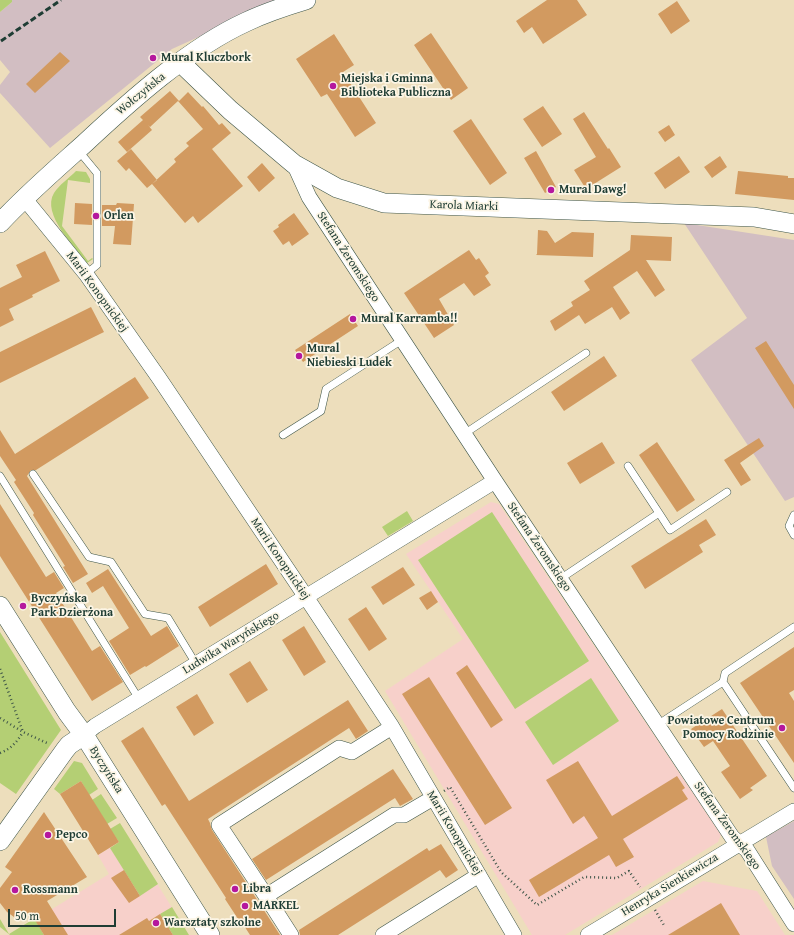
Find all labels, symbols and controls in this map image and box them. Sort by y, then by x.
place label: Mural Kluczbork [161,51,251,65]
marker: Mural Kluczbork [148,53,158,63]
street label: Wołczyńska [113,70,169,118]
place label: Miejska i Gminna Biblioteka Publiczna [341,72,451,100]
marker: Miejska i Gminna Biblioteka Publiczna [328,81,338,91]
place label: Mural Dawg! [559,183,627,197]
marker: Mural Dawg! [546,185,556,195]
street label: Karola Miarki [429,198,499,214]
place label: Orlen [104,209,134,223]
street label: Stefana Żeromskiego [313,209,383,305]
marker: Orlen [91,211,101,221]
street label: Marii Konopnickiej [63,249,131,335]
place label: Mural Karramba!! [361,312,458,326]
marker: Mural Karramba!! [348,314,358,324]
place label: Mural Niebieski Ludek [307,342,392,370]
marker: Mural Niebieski Ludek [294,351,304,361]
street label: Stefana Żeromskiego [504,499,574,595]
street label: Marii Konopnickiej [247,515,313,603]
place label: Byczyńska Park Dzierżona [31,592,113,620]
marker: Byczyńska Park Dzierżona [18,601,28,611]
street label: Ludwika Waryńskiego [180,608,282,678]
place label: Powiatowe Centrum Pomocy Rodzinie [668,714,774,742]
marker: Powiatowe Centrum Pomocy Rodzinie [777,723,787,733]
street label: Byczyńska [86,744,126,796]
street label: Stefana Żeromskiego [690,779,764,873]
street label: Marii Konopnickiej [423,788,485,878]
place label: Pepco [56,828,88,842]
marker: Pepco [43,830,53,840]
street label: Henryka Sienkiewicza [619,850,721,920]
place label: Libra [243,882,271,896]
place label: Rossmann [23,883,78,897]
marker: Libra [230,884,240,894]
marker: Rossmann [10,885,20,895]
place label: MARKEL [253,899,299,913]
scale bar [10,901,118,927]
marker: MARKEL [240,901,250,911]
text: 50 m [15,907,39,924]
place label: Warsztaty szkolne [164,916,261,930]
marker: Warsztaty szkolne [151,918,161,928]

